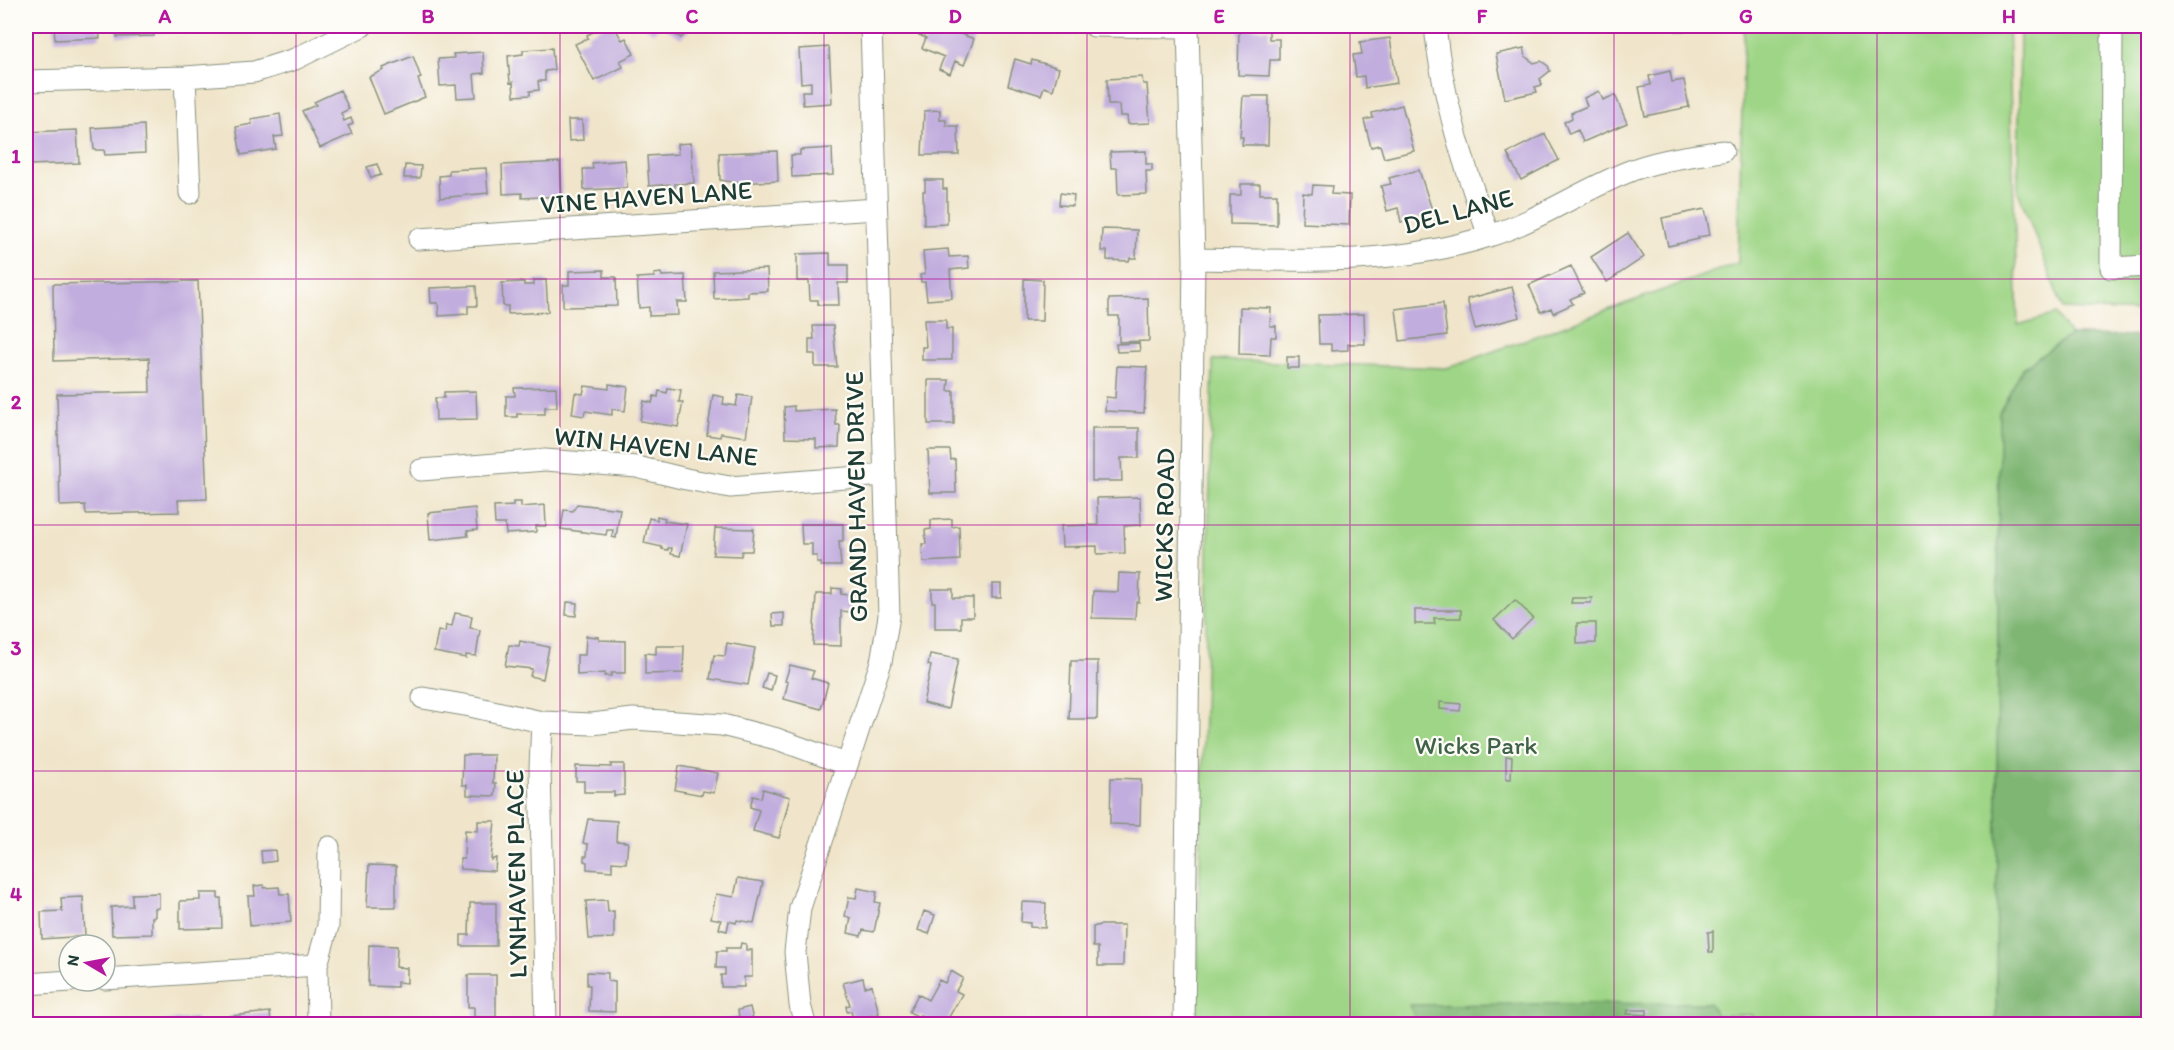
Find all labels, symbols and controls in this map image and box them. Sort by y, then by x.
text: A [158,4,172,28]
text: B [422,4,435,28]
text: C [686,4,699,28]
text: D [948,4,962,28]
text: E [1213,4,1225,28]
text: F [1477,4,1488,28]
text: G [1739,4,1753,28]
text: H [2002,4,2016,28]
text: 1 [11,144,21,168]
street label: VINE HAVEN LANE [539,174,753,220]
street label: DEL LANE [1400,181,1516,241]
street label: GRAND HAVEN DRIVE [838,371,874,623]
text: 2 [11,390,22,414]
street label: WIN HAVEN LANE [552,419,760,473]
street label: WICKS ROAD [1147,448,1181,602]
text: 3 [11,636,22,660]
park label: Wicks Park [1414,729,1538,761]
street label: LYNHAVEN PLACE [498,769,534,979]
text: 4 [10,882,22,906]
north arrow [57,933,117,993]
text: N [62,954,83,967]

